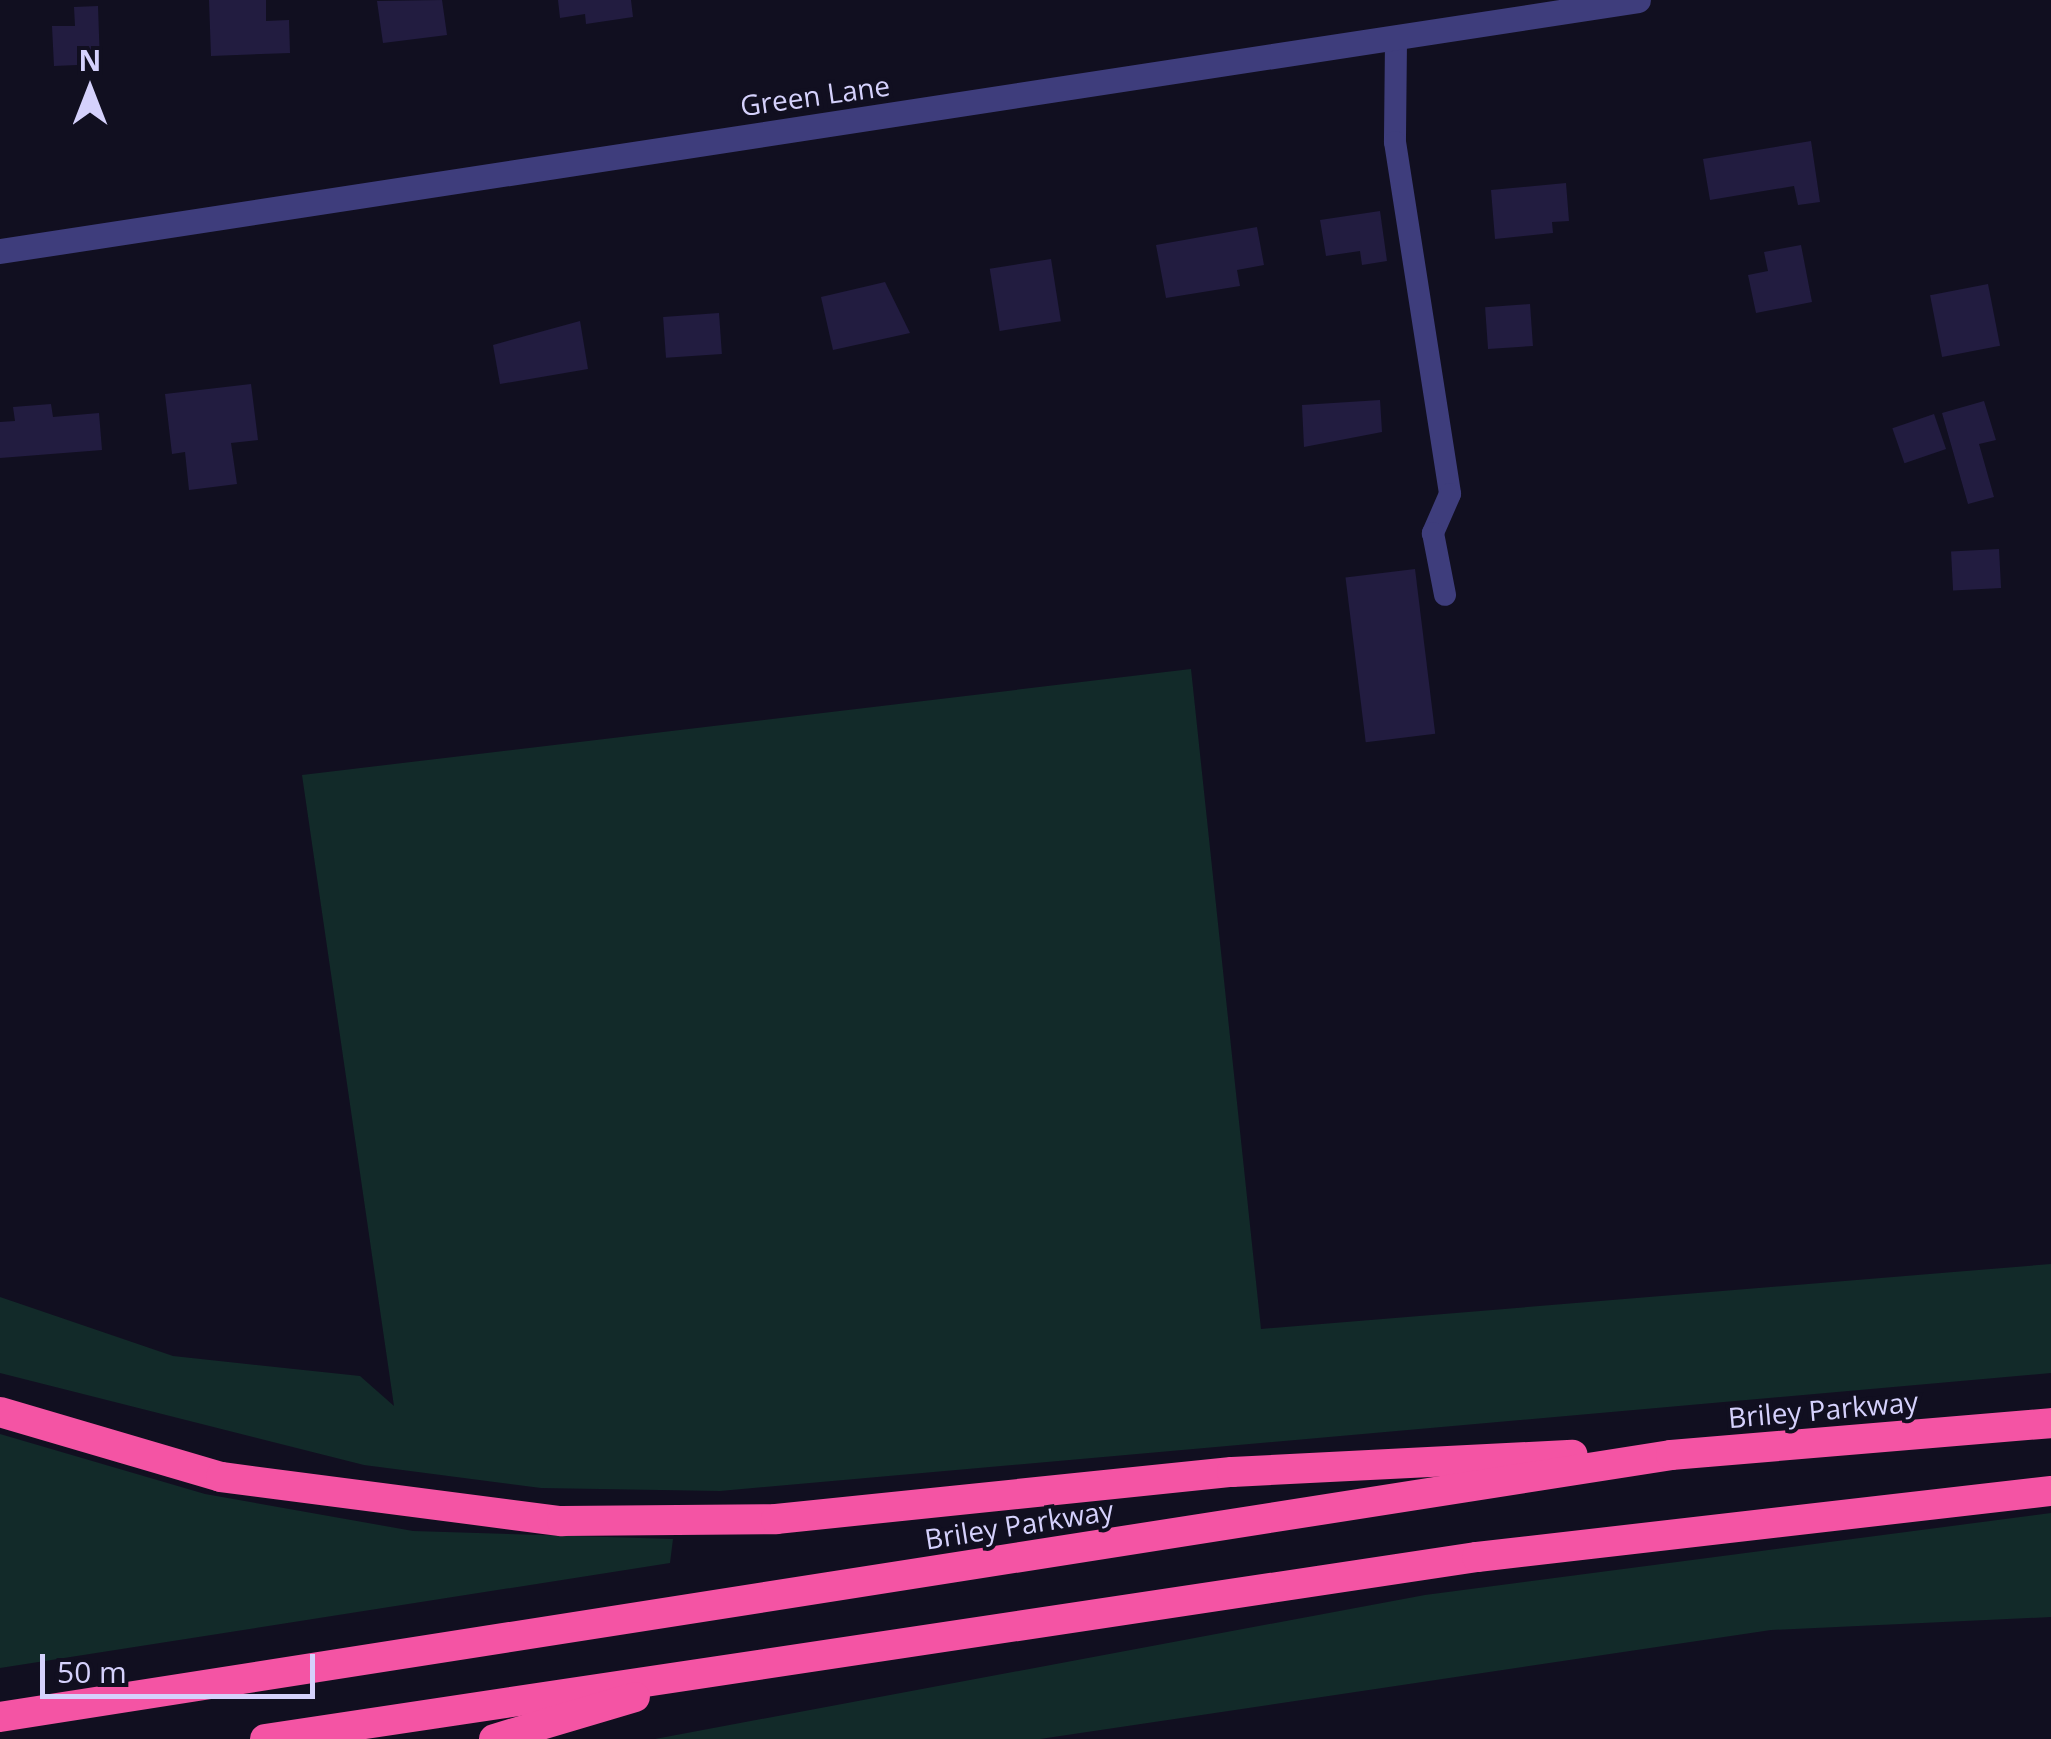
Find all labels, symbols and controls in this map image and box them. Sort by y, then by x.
north arrow [40,40,140,140]
text: N [79,41,101,79]
street label: Green Lane [738,68,892,122]
street label: Briley Parkway [1727,1384,1919,1434]
street label: Briley Parkway [922,1493,1116,1555]
scale bar [45,1634,320,1696]
text: 50 m [57,1651,127,1692]

